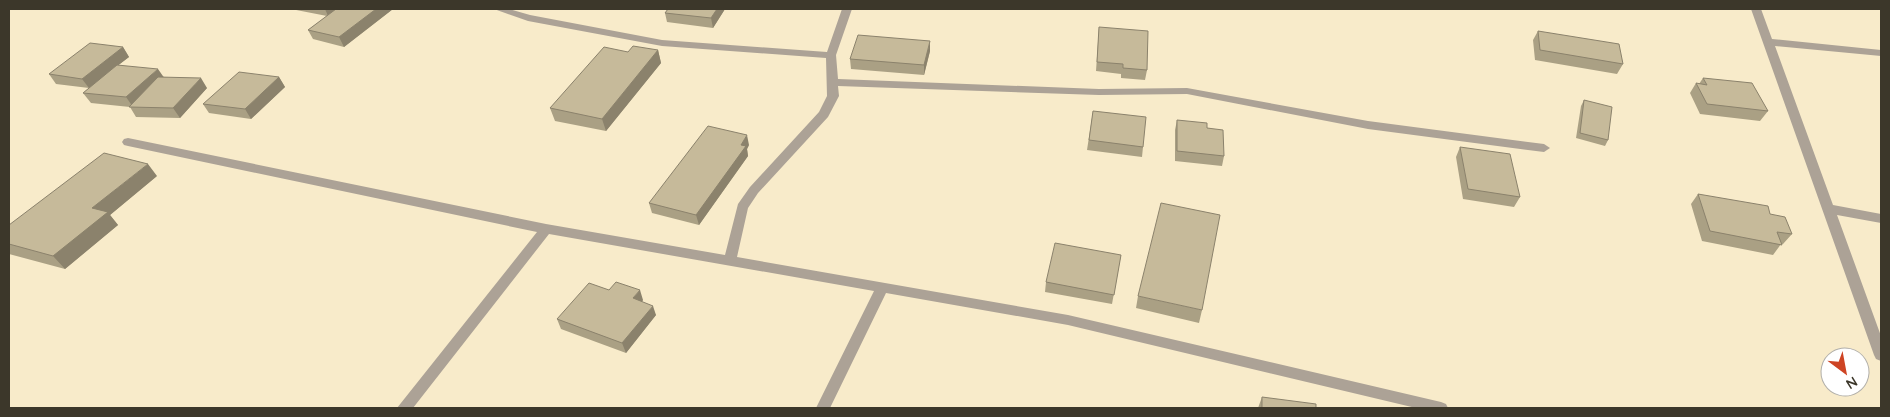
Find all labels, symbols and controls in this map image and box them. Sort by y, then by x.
north arrow [1820,347,1870,397]
text: N [1843,373,1861,393]

